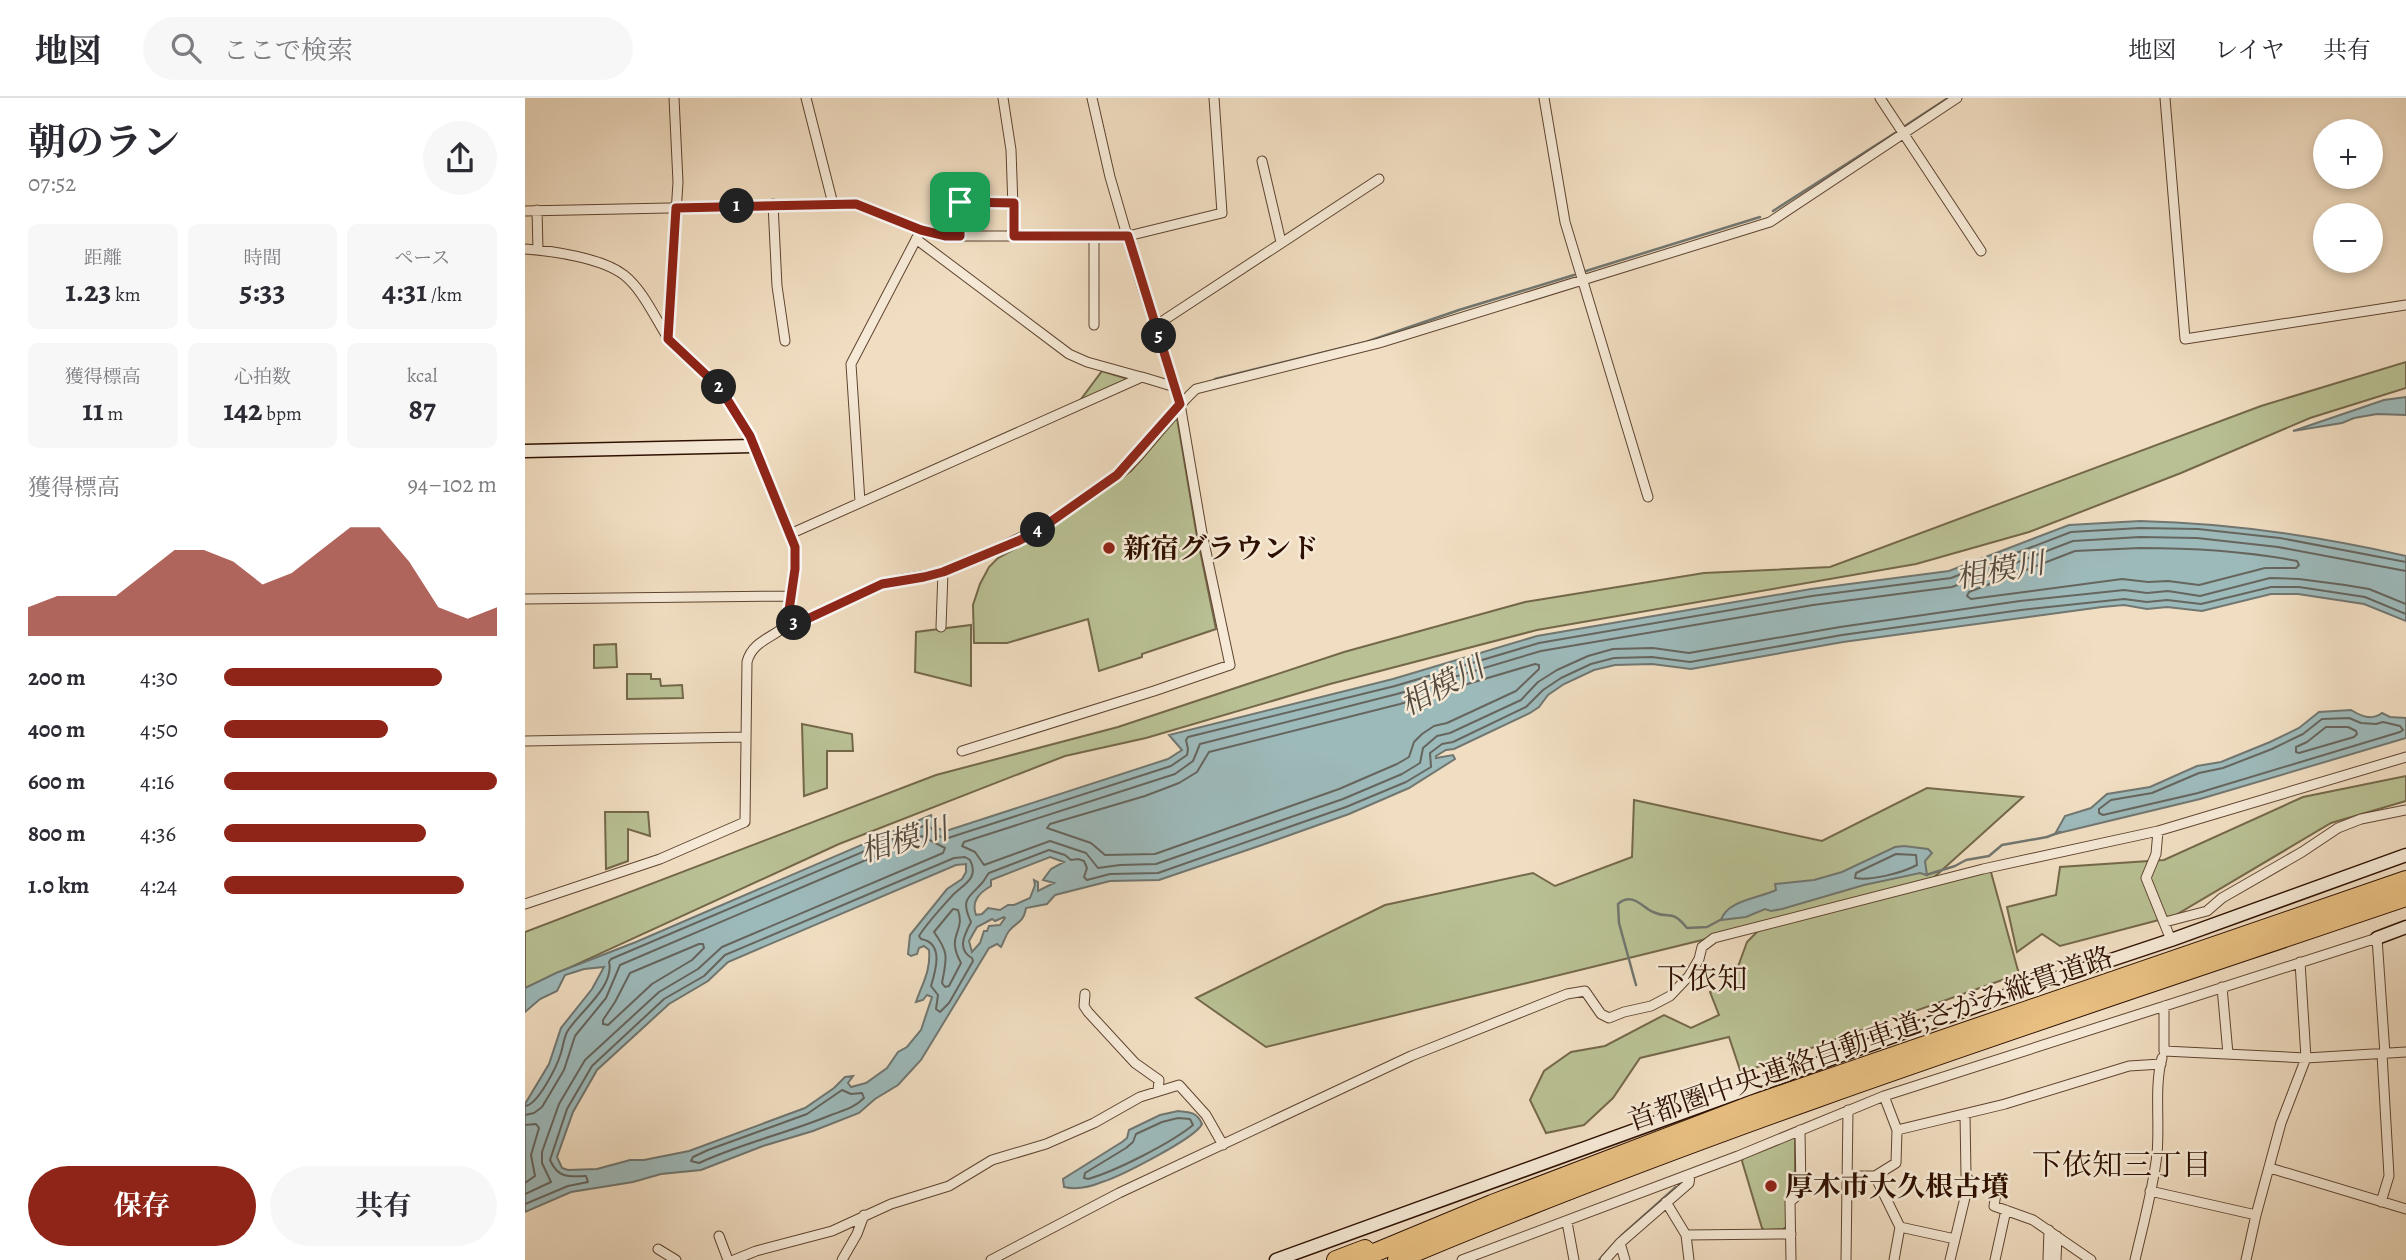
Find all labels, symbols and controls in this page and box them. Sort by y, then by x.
search box [143,17,633,80]
text: 地図 [35,28,101,73]
icon: search [167,29,205,67]
text: ここで検索 [223,33,353,68]
text: 地図 [2128,34,2176,66]
text: レイヤ [2214,34,2285,66]
text: 共有 [2323,34,2371,66]
text: 朝のラン [28,116,180,168]
map controls [2313,119,2383,273]
button: + [2313,119,2383,189]
button: share [423,121,497,195]
text: 07:52 [28,168,76,199]
pin [930,172,990,232]
icon: arrive [941,183,979,221]
pin: 1 [719,188,755,224]
text: 1 [733,192,740,218]
button: − [2313,203,2383,273]
text: 距離 [84,245,122,271]
text: 時間 [243,245,282,271]
text: ペース [394,245,450,271]
text: 1.23 [65,271,112,311]
text: 5:33 [240,271,285,311]
text: 4:31 [382,271,427,311]
text: km [112,282,141,308]
text: /km [427,282,462,308]
pin: 5 [1141,318,1177,354]
text: 5 [1154,322,1163,348]
text: kcal [407,363,437,389]
text: 獲得標高 [65,364,141,390]
text: 心拍数 [234,364,291,390]
pin: 2 [701,370,737,404]
text: 2 [714,373,723,399]
text: 87 [409,389,436,429]
text: 11 [82,390,104,430]
text: 142 [223,390,263,430]
text: m [104,401,123,427]
text: bpm [263,401,302,427]
text: 94–102 m [407,469,497,500]
text: 獲得標高 [28,472,120,503]
pin: 4 [1021,512,1055,548]
text: 4 [1033,516,1042,542]
place label: 新宿グラウンド [1123,530,1319,568]
marker: 新宿グラウンド [1101,540,1117,556]
water label: 相模川 [1952,542,2051,598]
pin: 3 [777,606,811,640]
text: 3 [789,609,798,635]
water label: 相模川 [1393,646,1494,725]
text: 200 m [28,662,86,693]
text: 4:30 [140,662,178,693]
text: 400 m [28,714,85,745]
text: 4:50 [140,714,178,745]
text: 600 m [28,766,85,797]
text: 4:16 [140,766,174,797]
water label: 相模川 [855,808,956,872]
text: 800 m [28,818,85,849]
text: 4:36 [140,818,176,849]
text: 1.0 km [28,870,89,901]
text: 4:24 [140,870,177,901]
street label: 首都圏中央連絡自動車道;さがみ縦貫道路 [1623,938,2118,1140]
district label: 下依知 [1657,959,1747,999]
district label: 下依知三丁目 [2032,1145,2212,1185]
button: 保存 [28,1166,256,1246]
button: 共有 [270,1166,497,1246]
place label: 厚木市大久根古墳 [1785,1168,2009,1206]
marker: 厚木市大久根古墳 [1763,1178,1779,1194]

